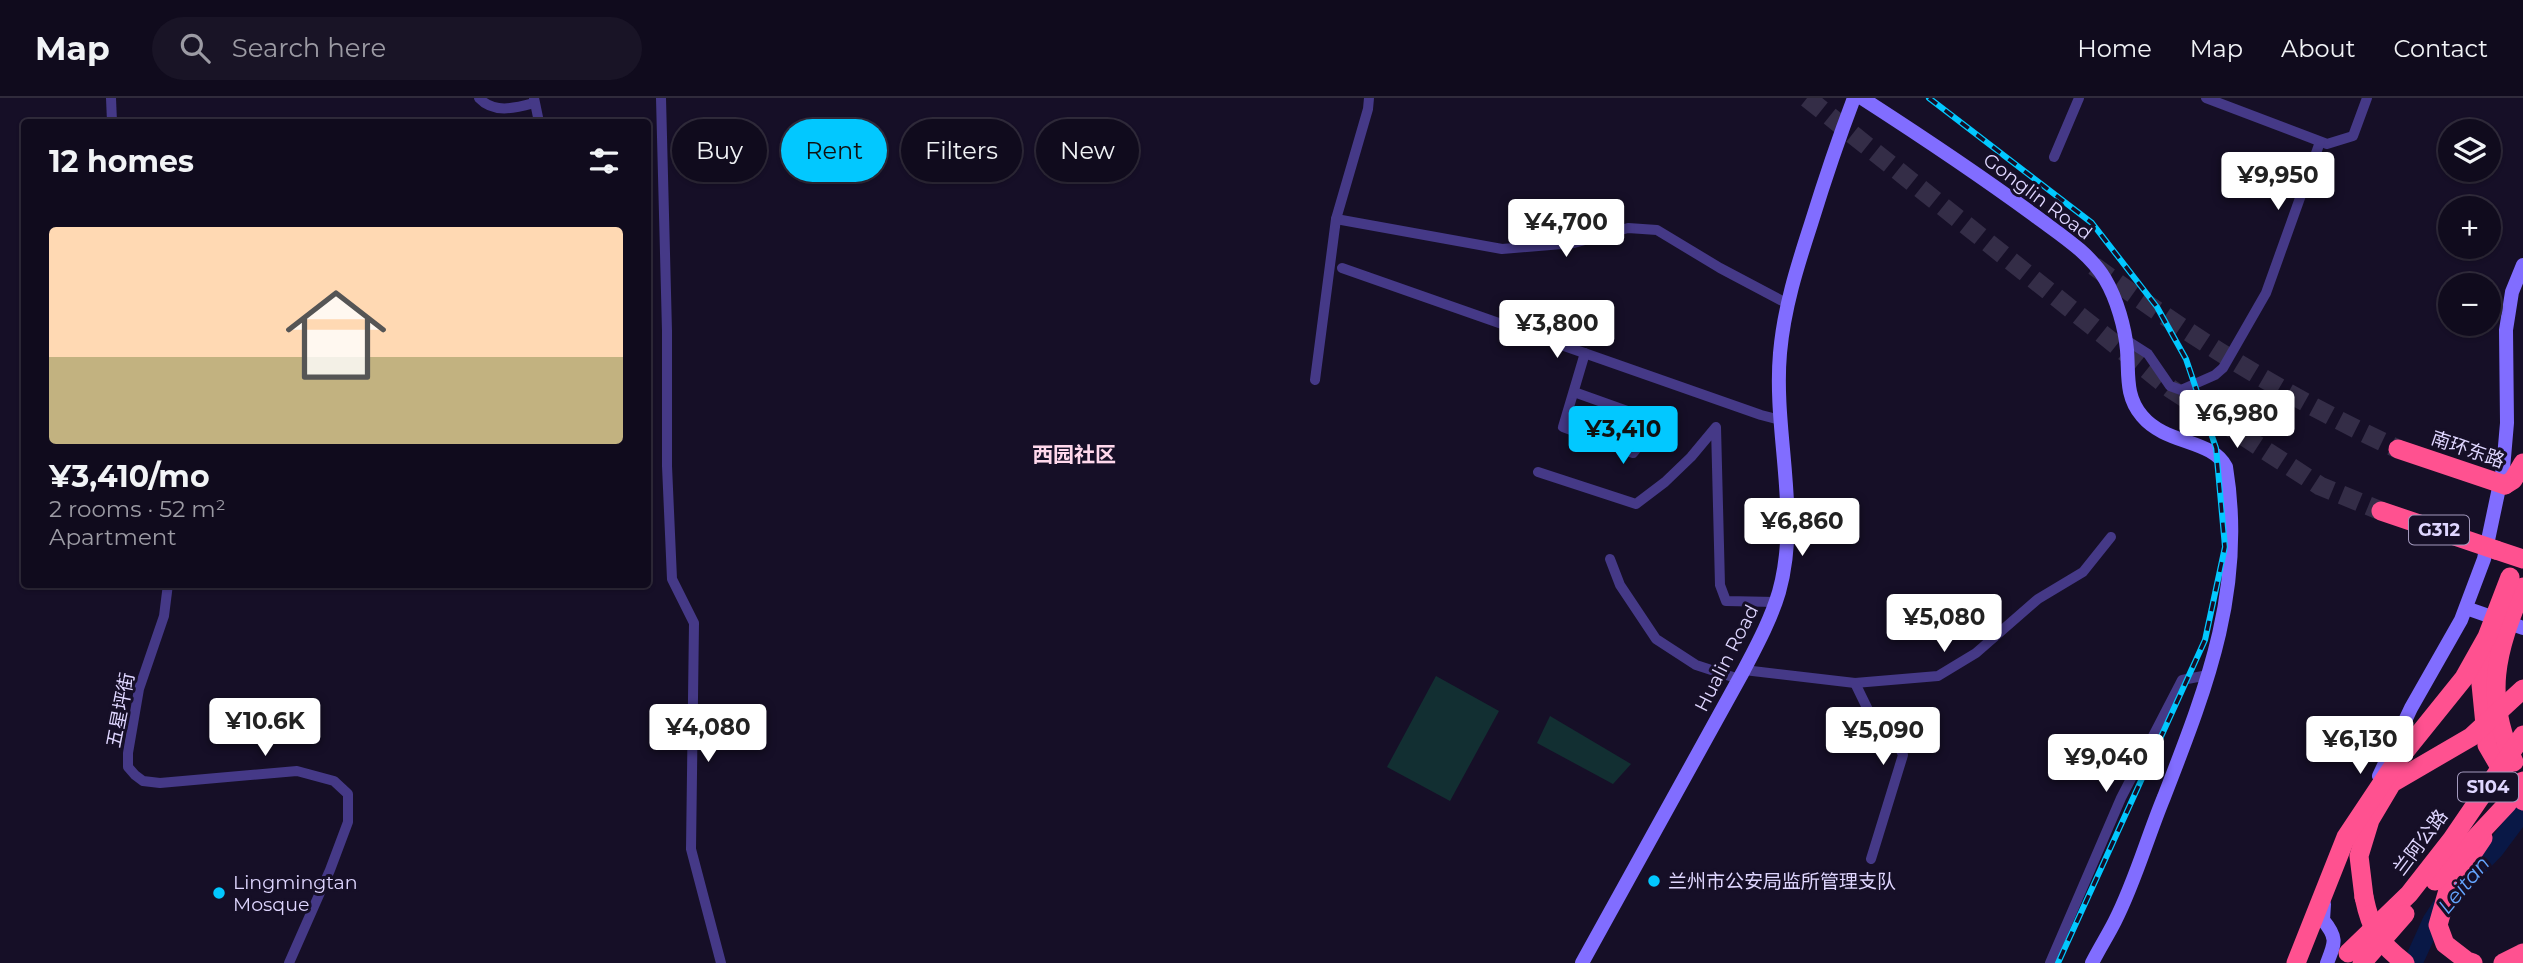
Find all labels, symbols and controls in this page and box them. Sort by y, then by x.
search box [152,17,642,80]
text: Map [35,28,110,68]
icon: search [176,29,214,67]
text: Search here [232,32,386,64]
text: Home [2077,34,2152,63]
text: Map [2190,34,2243,63]
text: About [2281,34,2355,63]
text: Contact [2393,34,2488,63]
chip: Buy [672,119,767,182]
chip: Rent [781,119,887,182]
chip: Filters [901,119,1022,182]
chip: New [1036,119,1139,182]
map controls [2438,119,2501,336]
button: layers [2438,119,2501,182]
icon: filters [585,142,623,180]
text: 12 homes [49,143,194,180]
street label: Gonglin Road [1979,148,2097,245]
pin: ¥9,950 [2221,152,2335,212]
text: ¥9,950 [2237,161,2319,189]
button: + [2438,196,2501,259]
pin: ¥4,700 [1509,200,1623,259]
text: ¥4,700 [1524,208,1608,236]
icon: home [273,272,399,398]
button: − [2438,273,2501,336]
pin: ¥3,800 [1500,300,1614,360]
text: ¥3,800 [1515,309,1599,337]
pin: ¥6,980 [2180,390,2294,450]
text: ¥6,980 [2196,399,2278,427]
pin: ¥3,410 [1566,406,1680,466]
text: ¥3,410 [1585,415,1661,443]
street label: 南环东路 [2428,426,2508,473]
district label: 西园社区 [1032,442,1116,467]
text: ¥3,410/mo [49,458,210,495]
text: 2 rooms · 52 m² [49,495,226,523]
pin: ¥6,860 [1745,498,1859,558]
text: ¥6,860 [1760,507,1844,535]
road number: G312 [2409,516,2469,544]
text: Apartment [49,523,177,551]
pin: ¥5,080 [1887,594,2001,654]
street label: Hualin Road [1690,601,1763,716]
text: ¥5,080 [1903,603,1985,631]
street label: 五星坪街 [102,671,139,750]
pin: ¥10.6K [208,698,322,758]
pin: ¥4,080 [651,704,765,764]
text: ¥10.6K [225,707,305,735]
pin: ¥5,090 [1826,708,1940,767]
text: ¥4,080 [665,713,751,741]
text: ¥5,090 [1842,716,1924,744]
pin: ¥6,130 [2303,716,2417,776]
text: ¥6,130 [2322,725,2398,753]
pin: ¥9,040 [2049,734,2163,794]
text: ¥9,040 [2064,743,2148,771]
road number: S104 [2458,772,2518,802]
street label: 兰阿公路 [2388,805,2452,880]
water label: Leitan [2432,851,2495,918]
place label: 兰州市公安局监所管理支队 [1668,870,1896,893]
place label: Lingmingtan Mosque [233,871,358,916]
marker: 兰州市公安局监所管理支队 [1646,873,1662,889]
marker: Lingmingtan Mosque [211,885,227,901]

